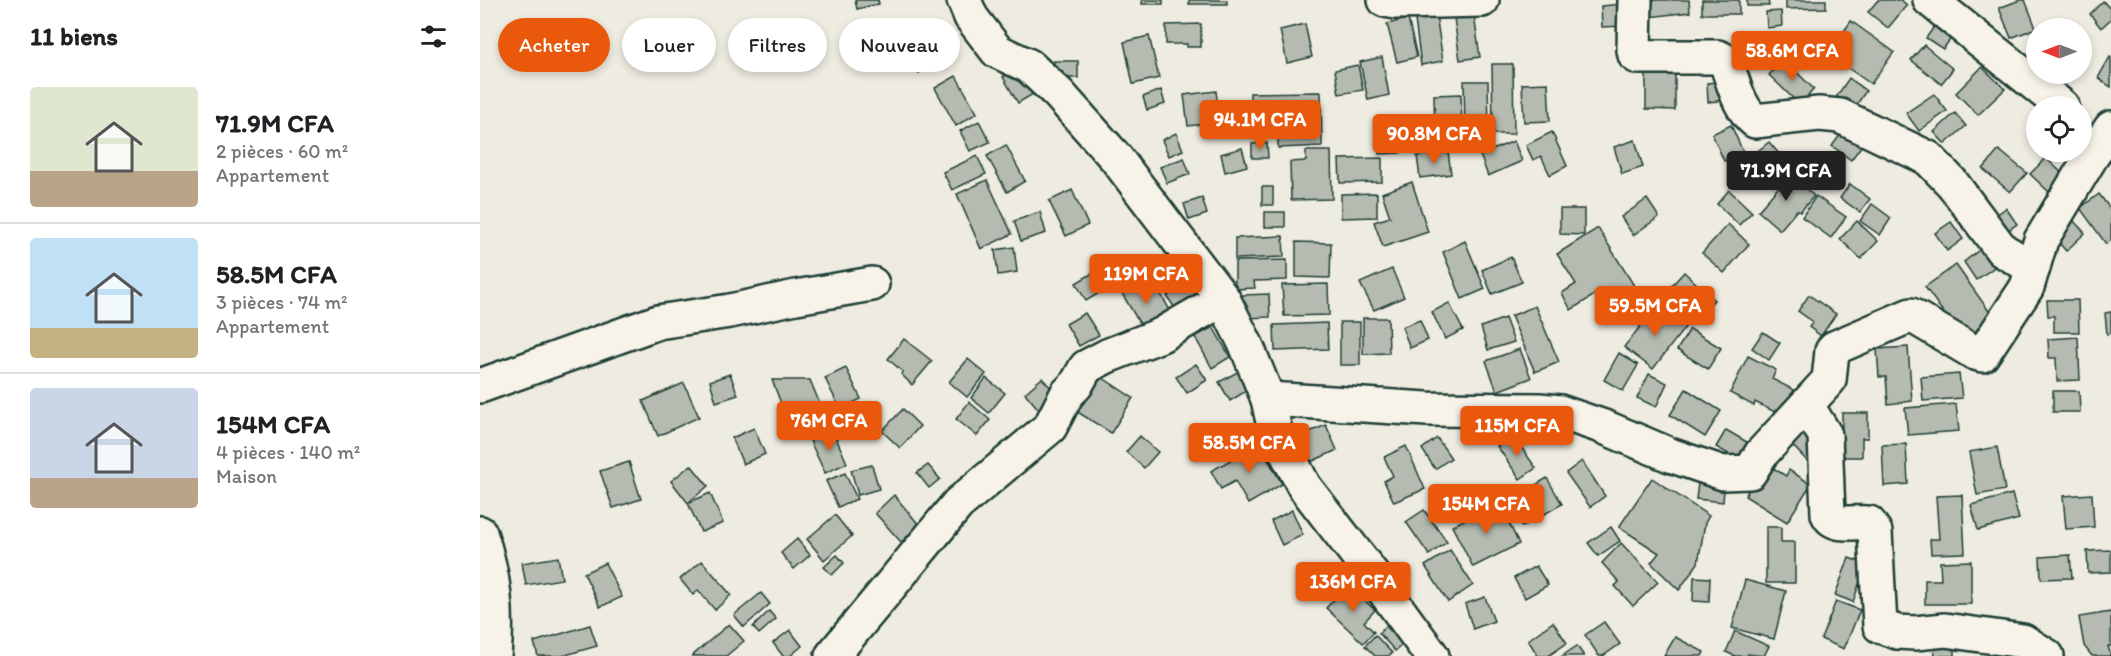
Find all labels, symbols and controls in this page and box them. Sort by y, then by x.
chip: Acheter [498,18,610,72]
chip: Louer [622,18,716,72]
chip: Filtres [728,18,827,72]
chip: Nouveau [839,18,960,72]
north arrow [2026,18,2092,84]
map controls [2026,18,2092,162]
text: 11 biens [30,20,118,52]
icon: filters [417,20,450,53]
pin: 58.6M CFA [1723,31,1861,82]
text: 58.6M CFA [1746,38,1839,62]
button: locate [2026,96,2092,162]
pin: 94.1M CFA [1191,100,1329,151]
text: 71.9M CFA [216,107,334,139]
text: 94.1M CFA [1214,107,1306,131]
icon: home [78,111,150,183]
pin: 90.8M CFA [1365,114,1503,165]
text: 90.8M CFA [1387,121,1481,145]
text: 2 pièces · 60 m² [216,139,348,163]
pin: 71.9M CFA [1717,151,1855,202]
text: 71.9M CFA [1741,158,1831,182]
text: Appartement [216,163,329,187]
pin: 119M CFA [1084,254,1208,305]
text: 58.5M CFA [216,258,337,290]
text: 119M CFA [1103,261,1189,285]
icon: home [78,262,150,334]
pin: 59.5M CFA [1586,286,1724,337]
text: 3 pièces · 74 m² [216,290,348,314]
text: 59.5M CFA [1609,293,1701,317]
text: Appartement [216,314,329,338]
pin: 76M CFA [774,401,884,452]
pin: 115M CFA [1455,406,1579,457]
text: 154M CFA [216,408,330,440]
text: 76M CFA [791,408,867,432]
icon: home [78,412,150,484]
text: 115M CFA [1474,413,1560,437]
pin: 58.5M CFA [1180,423,1318,474]
text: 58.5M CFA [1203,430,1295,454]
text: 4 pièces · 140 m² [216,440,360,464]
text: Maison [216,464,277,488]
pin: 154M CFA [1424,484,1548,535]
text: 154M CFA [1442,491,1530,515]
pin: 136M CFA [1291,562,1415,613]
text: 136M CFA [1310,569,1396,593]

